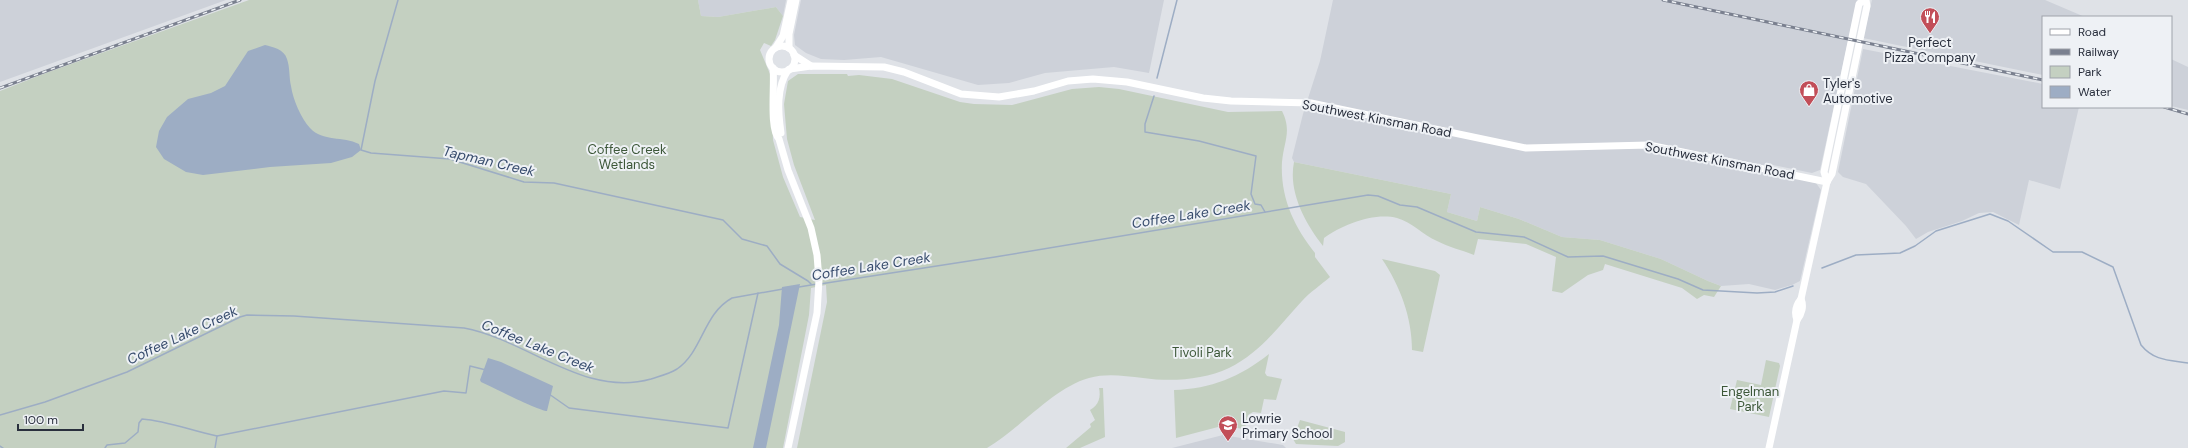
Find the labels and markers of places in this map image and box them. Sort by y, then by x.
restaurant icon: Perfect Pizza Company [1919,6,1941,34]
place label: Perfect Pizza Company [1884,34,1976,66]
place label: Tyler's Automotive [1823,75,1893,107]
shop icon: Tyler's Automotive [1798,79,1820,107]
place label: Lowrie Primary School [1242,410,1332,442]
school or university icon: Lowrie Primary School [1217,414,1239,442]

